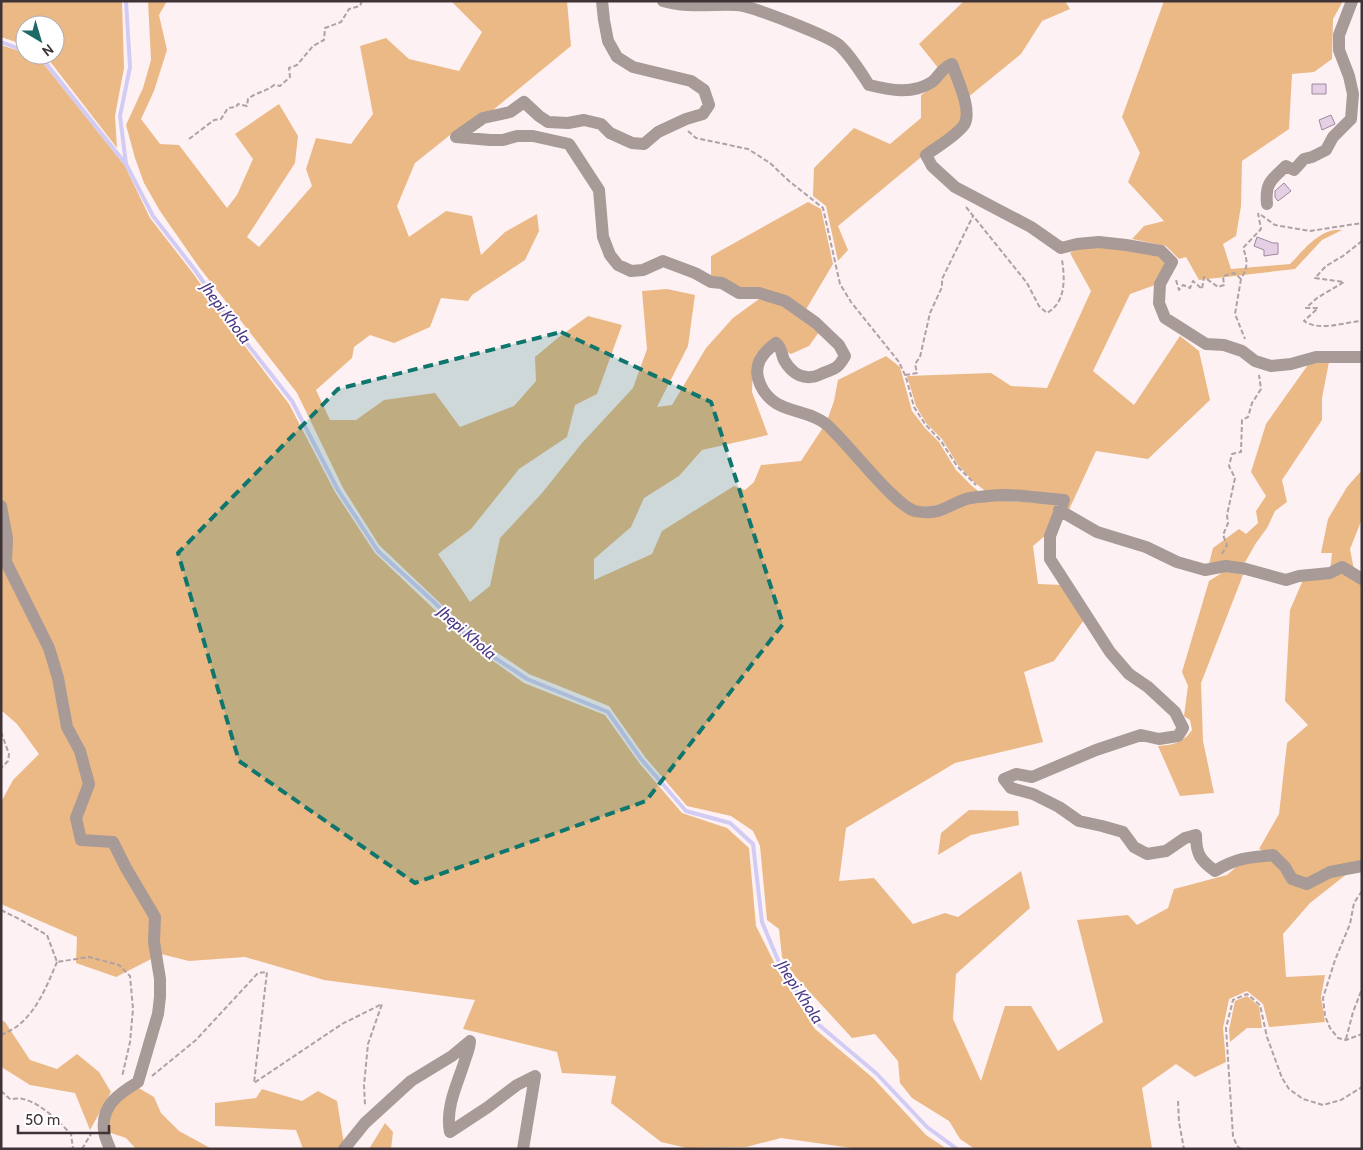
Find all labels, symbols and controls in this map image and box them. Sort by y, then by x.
north arrow [15,15,65,65]
text: N [39,40,57,60]
water label: Jhepi Khola [196,277,255,347]
water label: Jhepi Khola [432,601,500,664]
water label: Jhepi Khola [771,955,828,1027]
scale bar [18,1102,109,1134]
text: 50 m [25,1111,60,1129]

